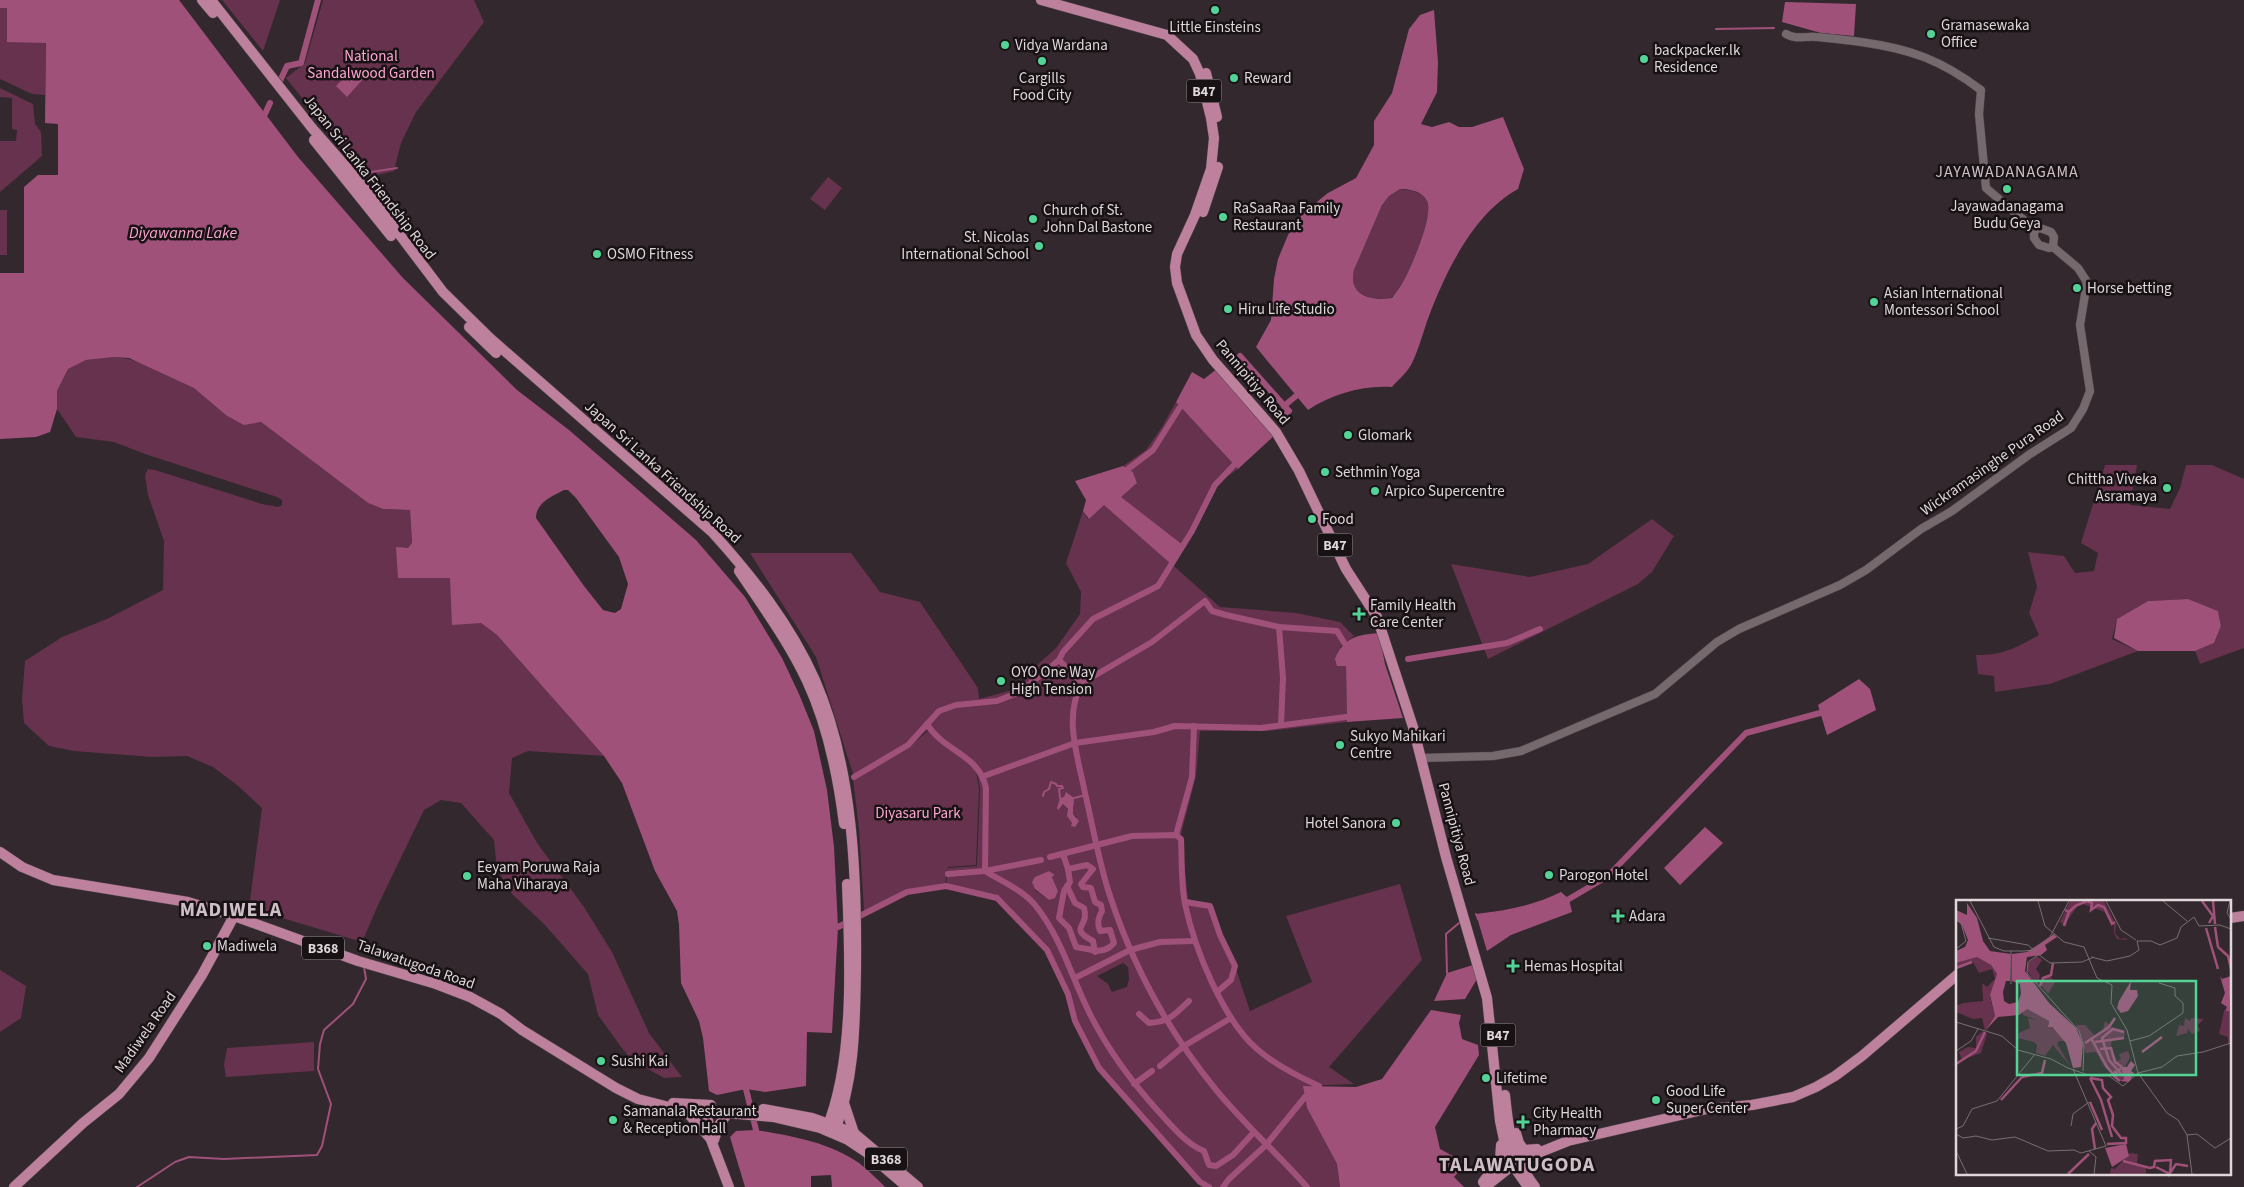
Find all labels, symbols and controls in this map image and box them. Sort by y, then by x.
marker: Little Einsteins [1209,4,1221,16]
place label: Gramasewaka Office [1941,15,2030,53]
place label: Little Einsteins [1169,17,1261,38]
marker: Gramasewaka Office [1925,28,1937,40]
place label: Vidya Wardana [1015,35,1108,56]
marker: Vidya Wardana [999,39,1011,51]
place label: backpacker.lk Residence [1654,40,1741,78]
park label: National Sandalwood Garden [307,46,435,84]
marker: backpacker.lk Residence [1638,53,1650,65]
marker: Cargills Food City [1036,55,1048,67]
place label: Cargills Food City [1012,68,1072,106]
place label: Reward [1244,68,1291,89]
marker: Reward [1228,72,1240,84]
road number: B47 [1186,80,1222,102]
street label: Japan Sri Lanka Friendship Road [299,90,441,264]
district label: JAYAWADANAGAMA [1935,161,2079,183]
marker: Jayawadanagama Budu Geya [2001,183,2013,195]
place label: Jayawadanagama Budu Geya [1950,196,2064,234]
place label: RaSaaRaa Family Restaurant [1233,198,1340,236]
place label: Church of St. John Dal Bastone [1043,200,1152,238]
marker: RaSaaRaa Family Restaurant [1217,211,1229,223]
marker: Church of St. John Dal Bastone [1027,213,1039,225]
water label: Diyawanna Lake [129,222,237,244]
place label: St. Nicolas International School [901,227,1029,265]
marker: St. Nicolas International School [1033,240,1045,252]
place label: OSMO Fitness [607,244,693,265]
marker: OSMO Fitness [591,248,603,260]
place label: Horse betting [2087,278,2172,299]
marker: Horse betting [2071,282,2083,294]
place label: Asian International Montessori School [1884,283,2003,321]
marker: Asian International Montessori School [1868,296,1880,308]
place label: Hiru Life Studio [1238,299,1335,320]
marker: Hiru Life Studio [1222,303,1234,315]
street label: Pannipitiya Road [1211,335,1295,430]
street label: Japan Sri Lanka Friendship Road [580,396,746,548]
street label: Wickramasinghe Pura Road [1916,406,2068,521]
place label: Glomark [1358,425,1412,446]
marker: Glomark [1342,429,1354,441]
place label: Sethmin Yoga [1335,462,1420,483]
marker: Sethmin Yoga [1319,466,1331,478]
place label: Chittha Viveka Asramaya [2067,469,2157,507]
place label: Arpico Supercentre [1385,481,1505,502]
marker: Chittha Viveka Asramaya [2161,482,2173,494]
marker: Arpico Supercentre [1369,485,1381,497]
place label: Food [1322,509,1354,530]
marker: Food [1306,513,1318,525]
road number: B47 [1318,534,1352,556]
place label: Family Health Care Center [1370,595,1456,633]
marker: Family Health Care Center [1352,607,1366,621]
place label: OYO One Way High Tension [1011,662,1095,700]
marker: OYO One Way High Tension [995,675,1007,687]
place label: Sukyo Mahikari Centre [1350,726,1446,764]
marker: Sukyo Mahikari Centre [1334,739,1346,751]
street label: Pannipitiya Road [1433,780,1480,888]
park label: Diyasaru Park [875,803,961,824]
place label: Hotel Sanora [1305,813,1386,834]
marker: Hotel Sanora [1390,817,1402,829]
place label: Eeyam Poruwa Raja Maha Viharaya [477,857,600,895]
place label: Parogon Hotel [1559,865,1648,886]
marker: Parogon Hotel [1543,869,1555,881]
marker: Eeyam Poruwa Raja Maha Viharaya [461,870,473,882]
district label: MADIWELA [180,896,282,924]
inset map [1956,900,2232,1174]
place label: Adara [1629,906,1665,927]
marker: Adara [1611,909,1625,923]
street label: Talawatugoda Road [354,934,478,995]
place label: Madiwela [217,936,277,957]
road number: B368 [302,936,344,960]
marker: Madiwela [201,940,213,952]
place label: Hemas Hospital [1524,956,1623,977]
marker: Hemas Hospital [1506,959,1520,973]
street label: Madiwela Road [109,987,181,1077]
road number: B47 [1480,1024,1516,1046]
place label: Sushi Kai [611,1051,668,1072]
marker: Sushi Kai [595,1055,607,1067]
place label: Lifetime [1496,1068,1547,1089]
marker: Lifetime [1480,1072,1492,1084]
place label: Good Life Super Center [1666,1081,1749,1119]
marker: Good Life Super Center [1650,1094,1662,1106]
place label: Samanala Restaurant & Reception Hall [623,1101,757,1139]
place label: City Health Pharmacy [1533,1103,1602,1141]
marker: Samanala Restaurant & Reception Hall [607,1114,619,1126]
marker: City Health Pharmacy [1517,1116,1529,1128]
road number: B368 [865,1148,907,1170]
district label: TALAWATUGODA [1439,1151,1595,1179]

